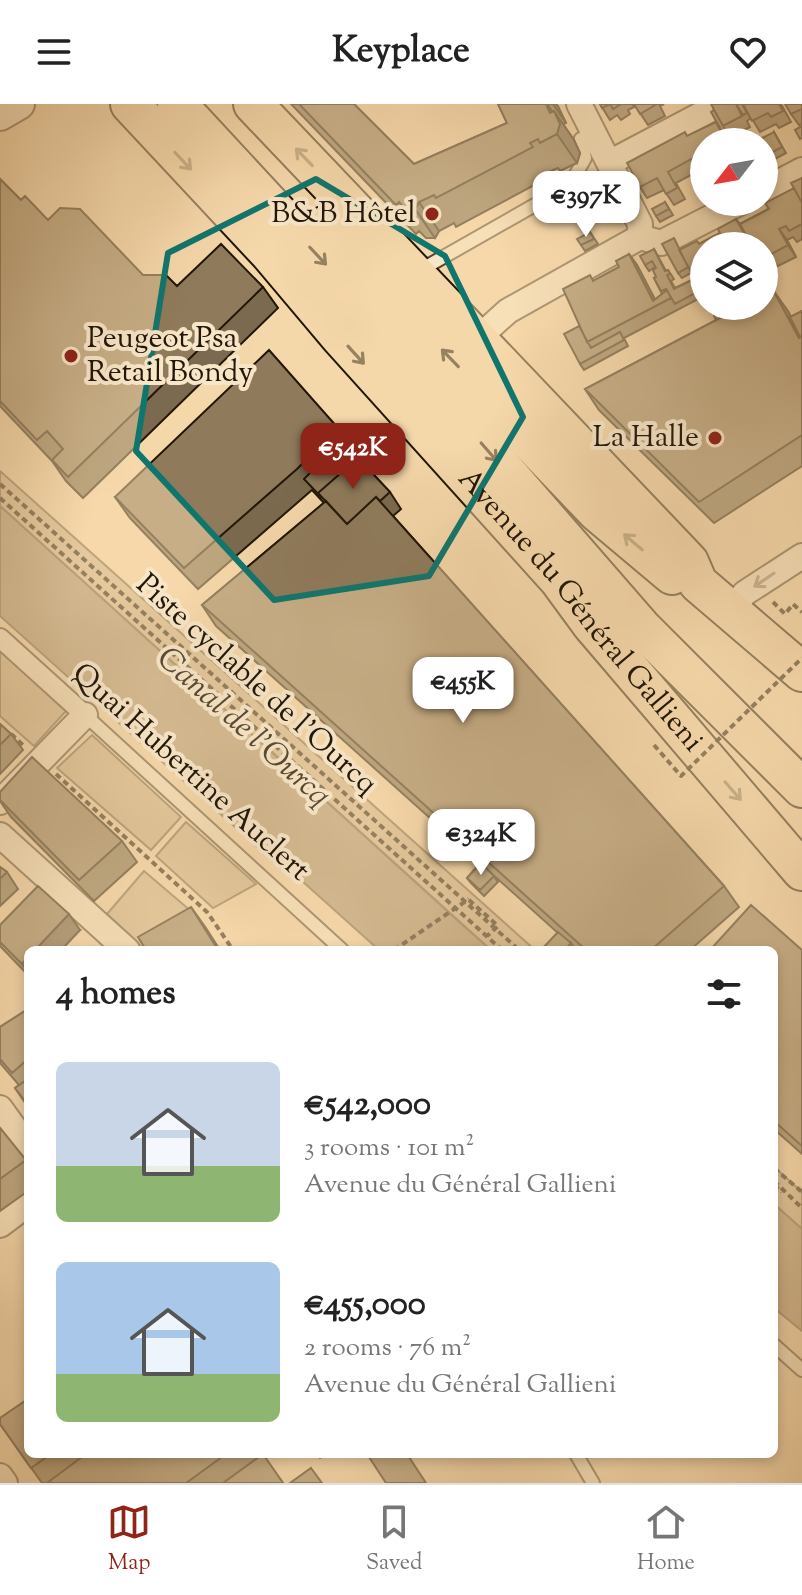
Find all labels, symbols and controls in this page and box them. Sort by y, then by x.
text: Keyplace [332,26,470,78]
icon: menu [32,30,76,74]
icon: heart [726,30,770,74]
north arrow [690,128,778,216]
map controls [690,128,778,320]
one-way arrow [294,147,313,167]
one-way arrow [174,151,193,171]
pin: €397K [530,171,642,239]
text: €397K [551,178,621,215]
place label: B&B Hôtel [271,193,416,236]
marker: B&B Hôtel [423,205,441,223]
button: layers [690,232,778,320]
one-way arrow [308,246,326,266]
place label: Peugeot Psa Retail Bondy [87,318,253,395]
one-way arrow [347,345,366,365]
marker: Peugeot Psa Retail Bondy [62,347,80,365]
one-way arrow [441,348,460,368]
place label: La Halle [593,417,699,460]
pin: €542K [297,423,409,491]
marker: La Halle [706,429,724,447]
text: €542K [319,430,387,467]
one-way arrow [480,441,498,461]
street label: Avenue du Général Gallieni [447,459,713,762]
one-way arrow [624,533,644,551]
street label: Piste cyclable de l'Ourcq [126,565,386,806]
one-way arrow [753,572,775,589]
water label: Canal de l'Ourcq [146,637,340,819]
street label: Quai Hubertine Auclert [61,654,319,892]
pin: €455K [407,657,519,725]
text: €455K [431,664,495,701]
one-way arrow [724,781,742,801]
pin: €324K [425,809,537,877]
text: €324K [446,816,516,853]
text: 4 homes [56,970,176,1019]
icon: filters [702,972,746,1016]
text: €542,000 [304,1081,431,1130]
icon: home [120,1094,216,1190]
text: 3 rooms · 101 m² [304,1130,474,1167]
text: Avenue du Général Gallieni [304,1167,616,1204]
text: €455,000 [304,1281,426,1330]
icon: home [120,1294,216,1390]
text: 2 rooms · 76 m² [304,1330,471,1367]
text: Avenue du Général Gallieni [304,1367,616,1404]
tab: Map [107,1500,151,1580]
tab: Saved [366,1500,422,1580]
tab: Home [637,1500,695,1580]

